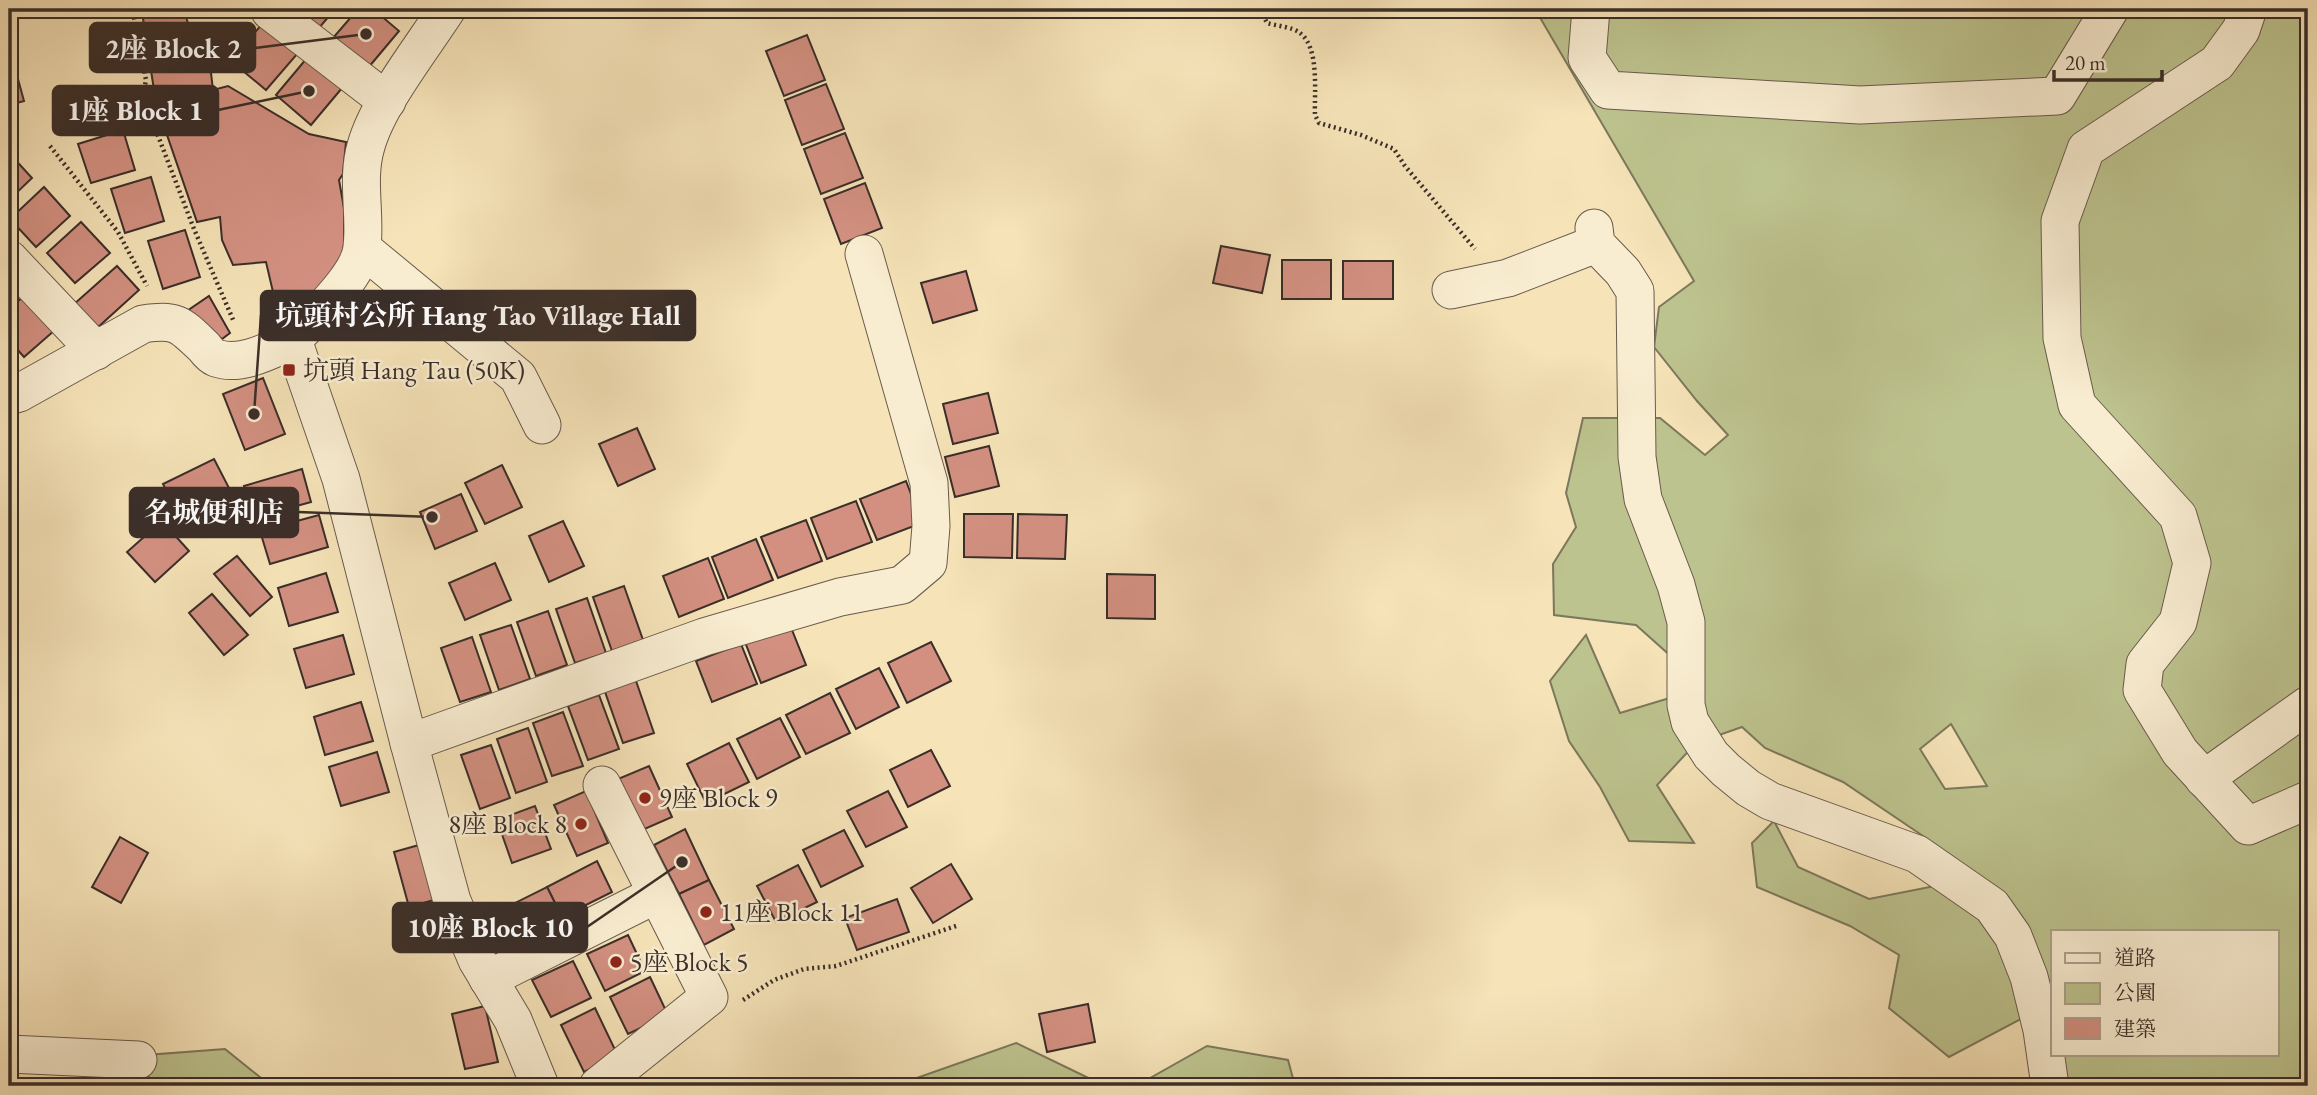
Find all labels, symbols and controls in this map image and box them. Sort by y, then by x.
callout: 2座 Block 2 [90,23,255,72]
text: 2座 Block 2 [105,30,241,66]
scale bar [2054,38,2163,82]
text: 20 m [2065,49,2106,76]
callout: 1座 Block 1 [53,86,218,135]
text: 1座 Block 1 [67,92,203,128]
callout: 坑頭村公所 Hang Tao Village Hall [261,291,695,340]
text: 坑頭村公所 Hang Tao Village Hall [275,297,681,333]
place label: 坑頭 Hang Tau (50K) [303,353,525,387]
marker: 坑頭 Hang Tau (50K) [281,362,297,378]
callout: 名城便利店 [130,488,298,537]
text: 名城便利店 [144,494,284,530]
place label: 9座 Block 9 [659,781,778,815]
marker: 9座 Block 9 [637,790,653,806]
place label: 8座 Block 8 [448,807,567,841]
marker: 8座 Block 8 [573,816,589,832]
place label: 11座 Block 11 [720,895,863,929]
callout: 10座 Block 10 [393,903,587,952]
marker: 11座 Block 11 [698,904,714,920]
text: 10座 Block 10 [407,909,573,945]
legend [2051,930,2278,1056]
text: 道路 [2114,944,2156,971]
place label: 5座 Block 5 [630,945,749,979]
marker: 5座 Block 5 [608,954,624,970]
text: 公園 [2114,979,2156,1006]
text: 建築 [2114,1015,2156,1042]

